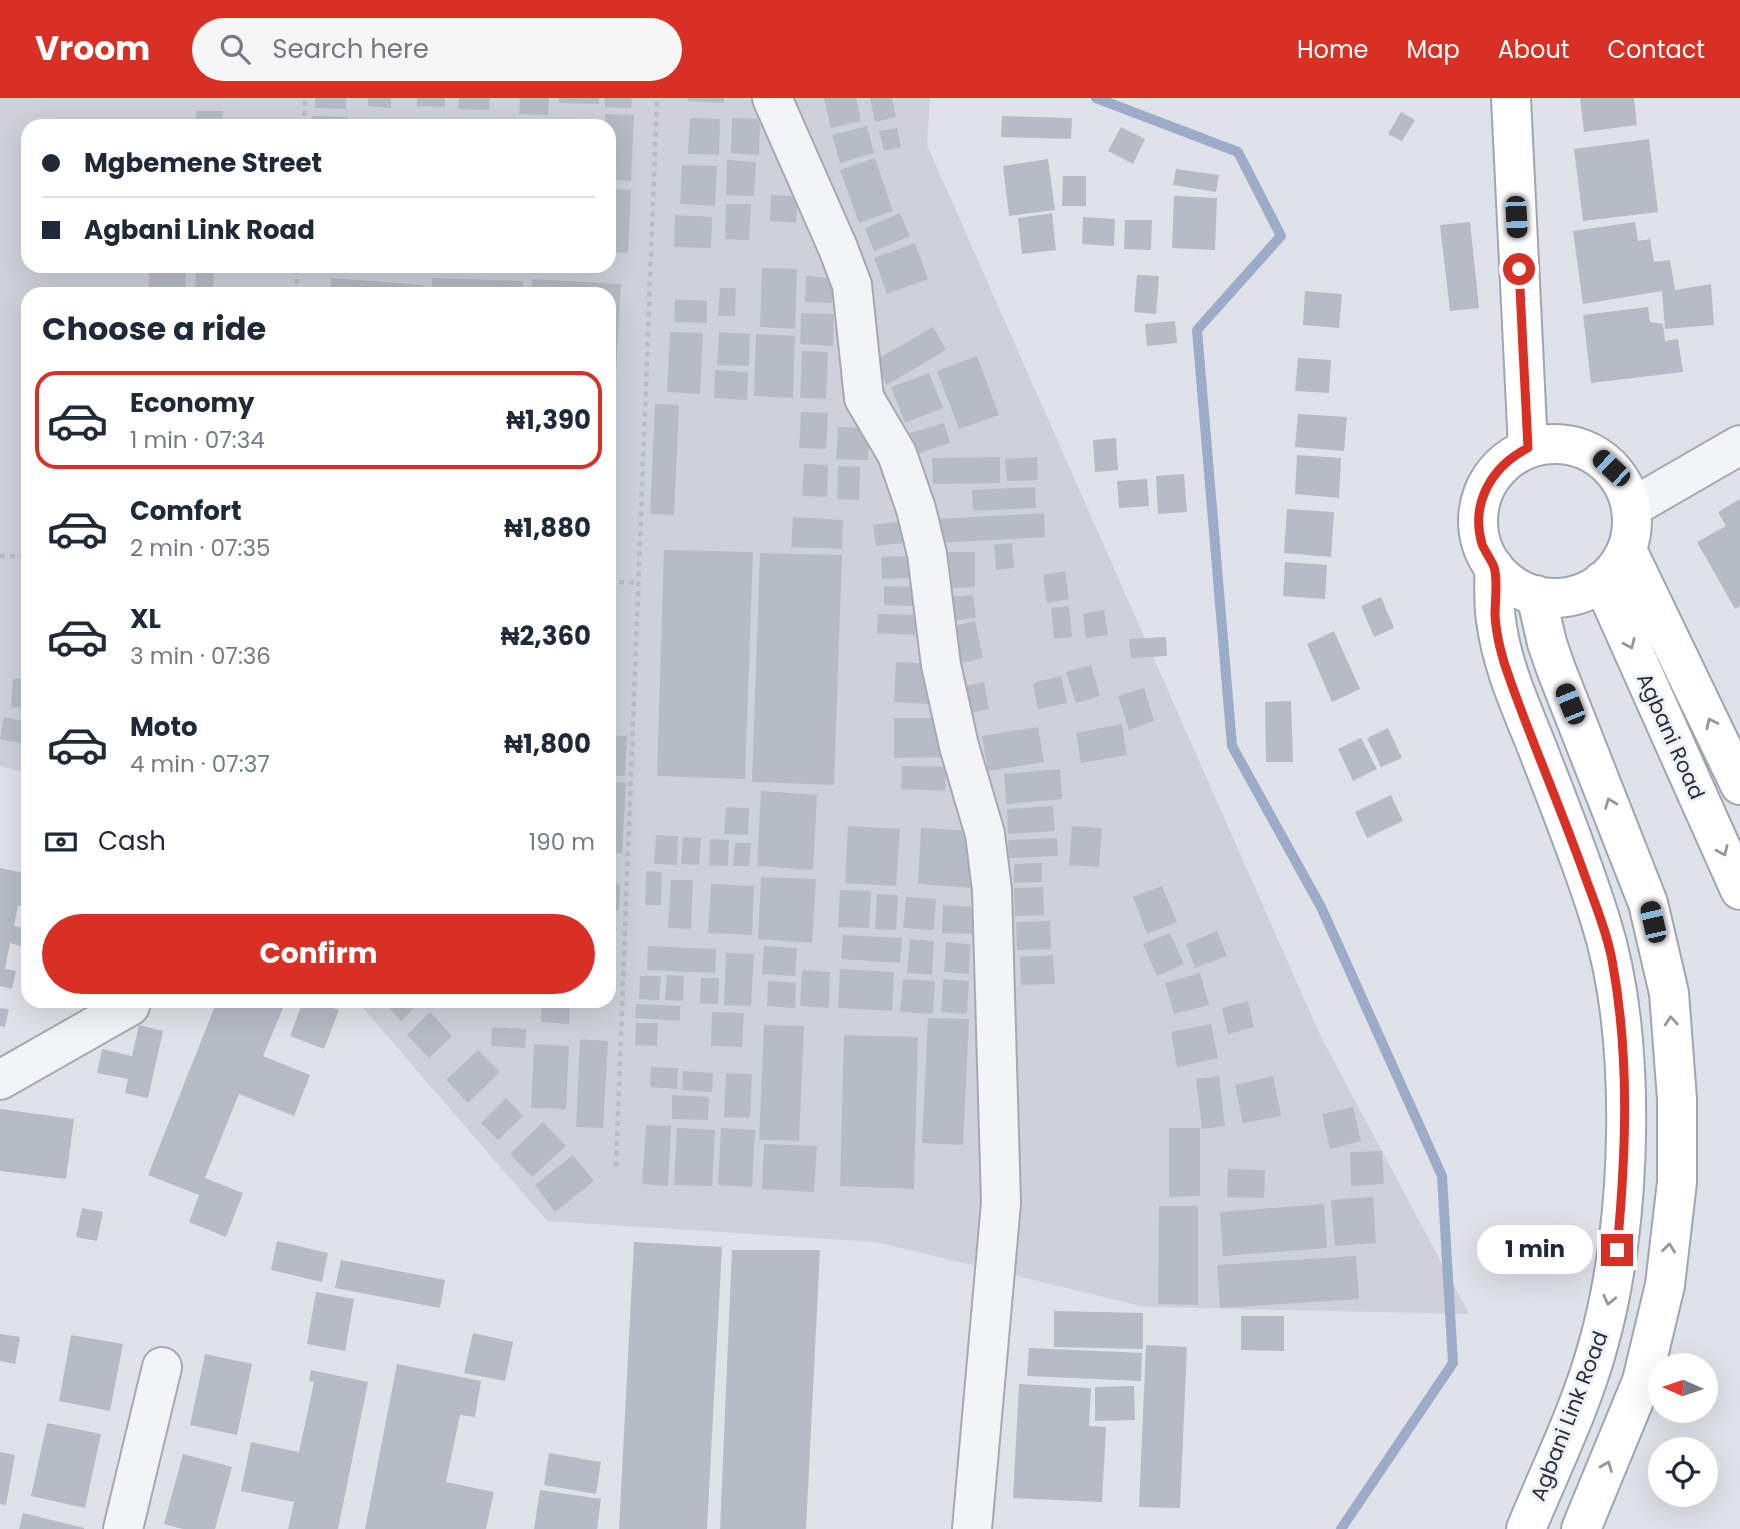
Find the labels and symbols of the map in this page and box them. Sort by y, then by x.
car [1505,195,1528,239]
route start [1503,253,1535,285]
car [1589,446,1634,490]
one-way arrow [1622,637,1636,649]
street label: Agbani Road [1630,668,1712,804]
car [1553,681,1588,727]
one-way arrow [1705,718,1719,730]
one-way arrow [1605,798,1619,810]
one-way arrow [1715,844,1729,857]
car [1639,899,1668,945]
one-way arrow [1664,1016,1679,1027]
callout: 1 min [1477,1226,1592,1274]
route end [1601,1234,1633,1266]
one-way arrow [1661,1242,1676,1253]
one-way arrow [1602,1294,1617,1306]
street label: Agbani Link Road [1523,1327,1615,1505]
north arrow [1648,1353,1718,1423]
one-way arrow [1599,1461,1613,1473]

